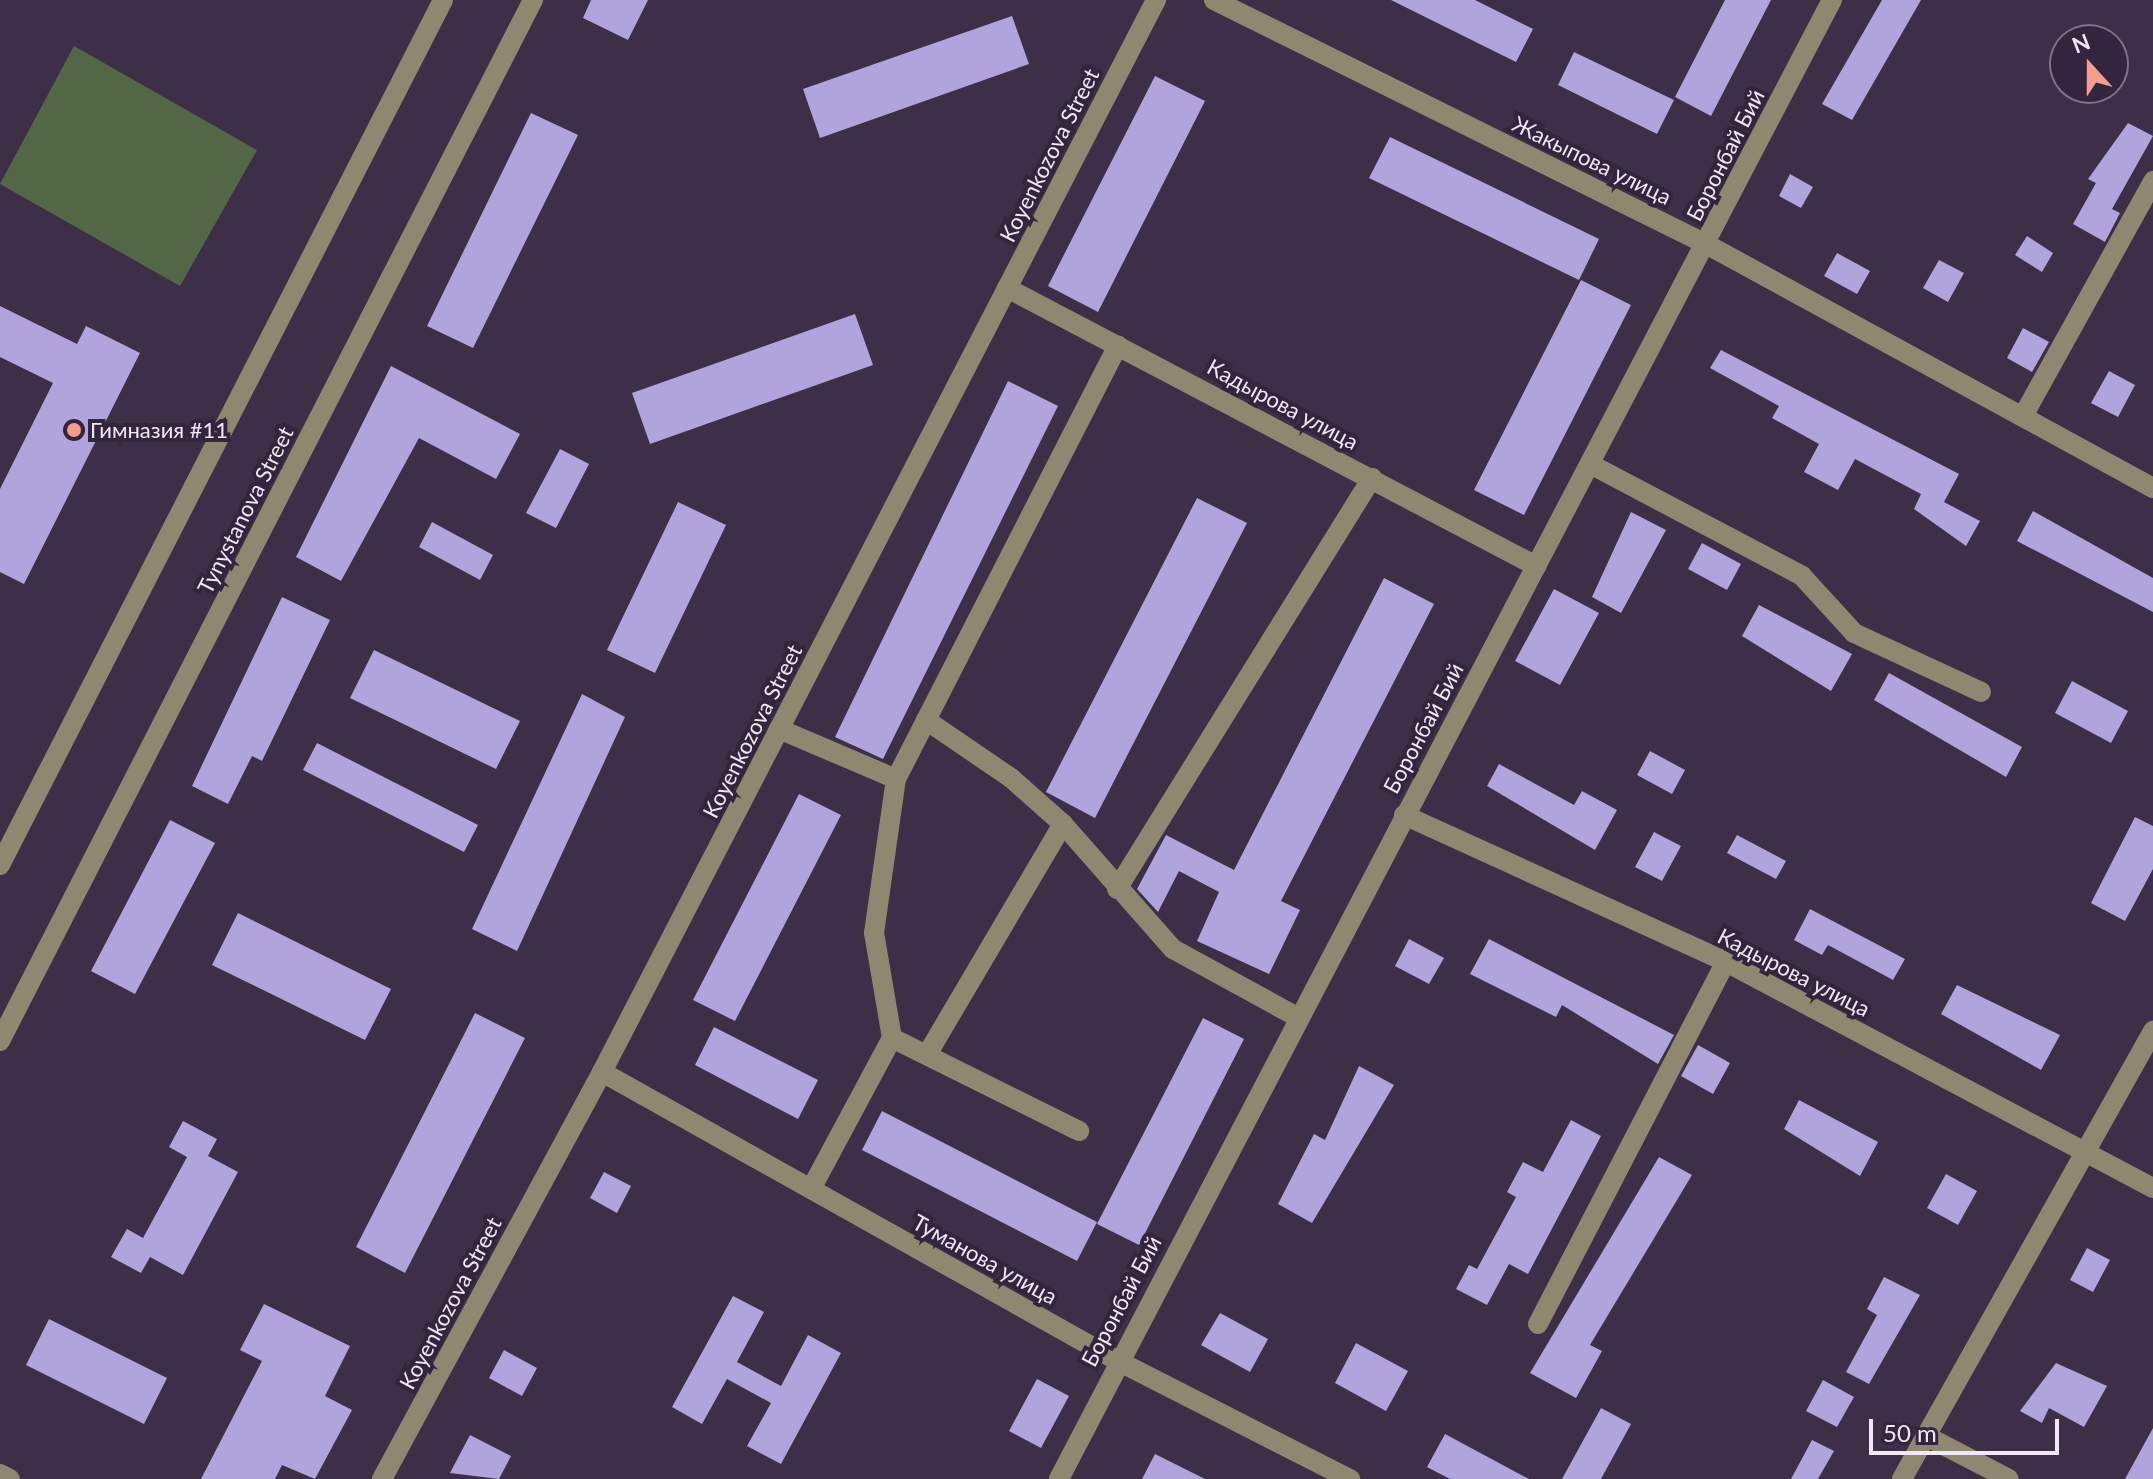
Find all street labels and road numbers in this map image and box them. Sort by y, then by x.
street label: Koyenkozova Street [994,64,1104,246]
street label: Боронбай Бий [1681,85,1769,225]
street label: Жакыпова улица [1508,110,1676,210]
street label: Кадырова улица [1203,353,1363,455]
street label: Tynystanova Street [191,422,299,598]
street label: Koyenkozova Street [697,640,807,822]
street label: Боронбай Бий [1378,658,1468,798]
street label: Кадырова улица [1713,922,1875,1022]
street label: Туманова улица [908,1208,1062,1310]
street label: Koyenkozova Street [393,1212,507,1394]
street label: Боронбай Бий [1076,1231,1166,1371]

